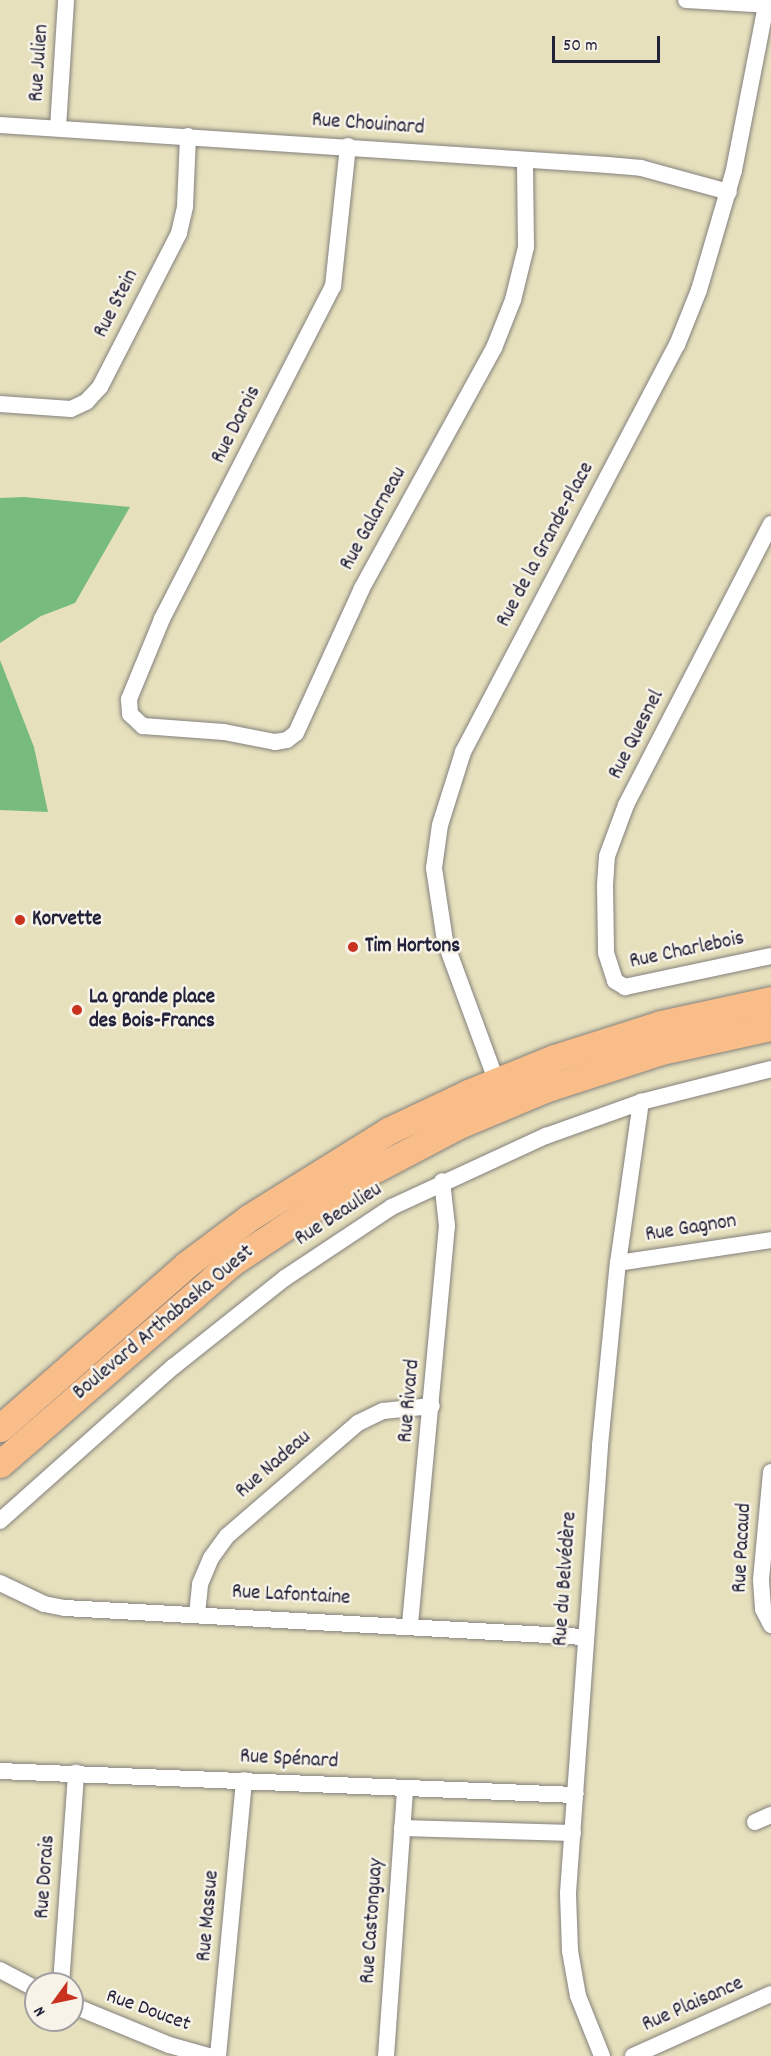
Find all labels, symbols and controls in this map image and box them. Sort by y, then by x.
street label: Rue Julien [25,23,55,103]
scale bar [555,24,663,62]
text: 50 m [563,34,598,59]
street label: Rue Chouinard [311,108,425,142]
street label: Rue Stein [89,266,145,342]
street label: Rue Darois [207,382,267,468]
street label: Rue de la Grande-Place [492,458,600,632]
street label: Rue Galarneau [335,463,413,575]
street label: Rue Quesnel [604,686,670,784]
place label: Korvette [32,907,102,933]
marker: Korvette [13,913,27,927]
street label: Rue Charlebois [627,927,747,975]
place label: Tim Hortons [365,934,460,960]
marker: Tim Hortons [346,940,360,954]
place label: La grande place des Bois-Francs [89,985,215,1035]
marker: La grande place des Bois-Francs [70,1003,84,1017]
street label: Rue Beaulieu [291,1178,387,1252]
street label: Rue Gagnon [644,1209,738,1249]
street label: Boulevard Arthabaska Ouest [69,1240,259,1406]
street label: Rue Rivard [394,1358,426,1444]
street label: Rue Nadeau [231,1425,317,1505]
street label: Rue Pacaud [728,1502,758,1594]
street label: Rue du Belvédère [549,1511,583,1647]
street label: Rue Lafontaine [231,1580,351,1612]
street label: Rue Spénard [239,1745,339,1775]
street label: Rue Dorais [31,1834,61,1920]
street label: Rue Castonguay [356,1857,390,1985]
street label: Rue Massue [192,1869,226,1963]
north arrow [24,1972,84,2032]
street label: Rue Plaisance [639,1972,747,2038]
street label: Rue Doucet [102,1984,194,2038]
text: N [28,2001,52,2021]

